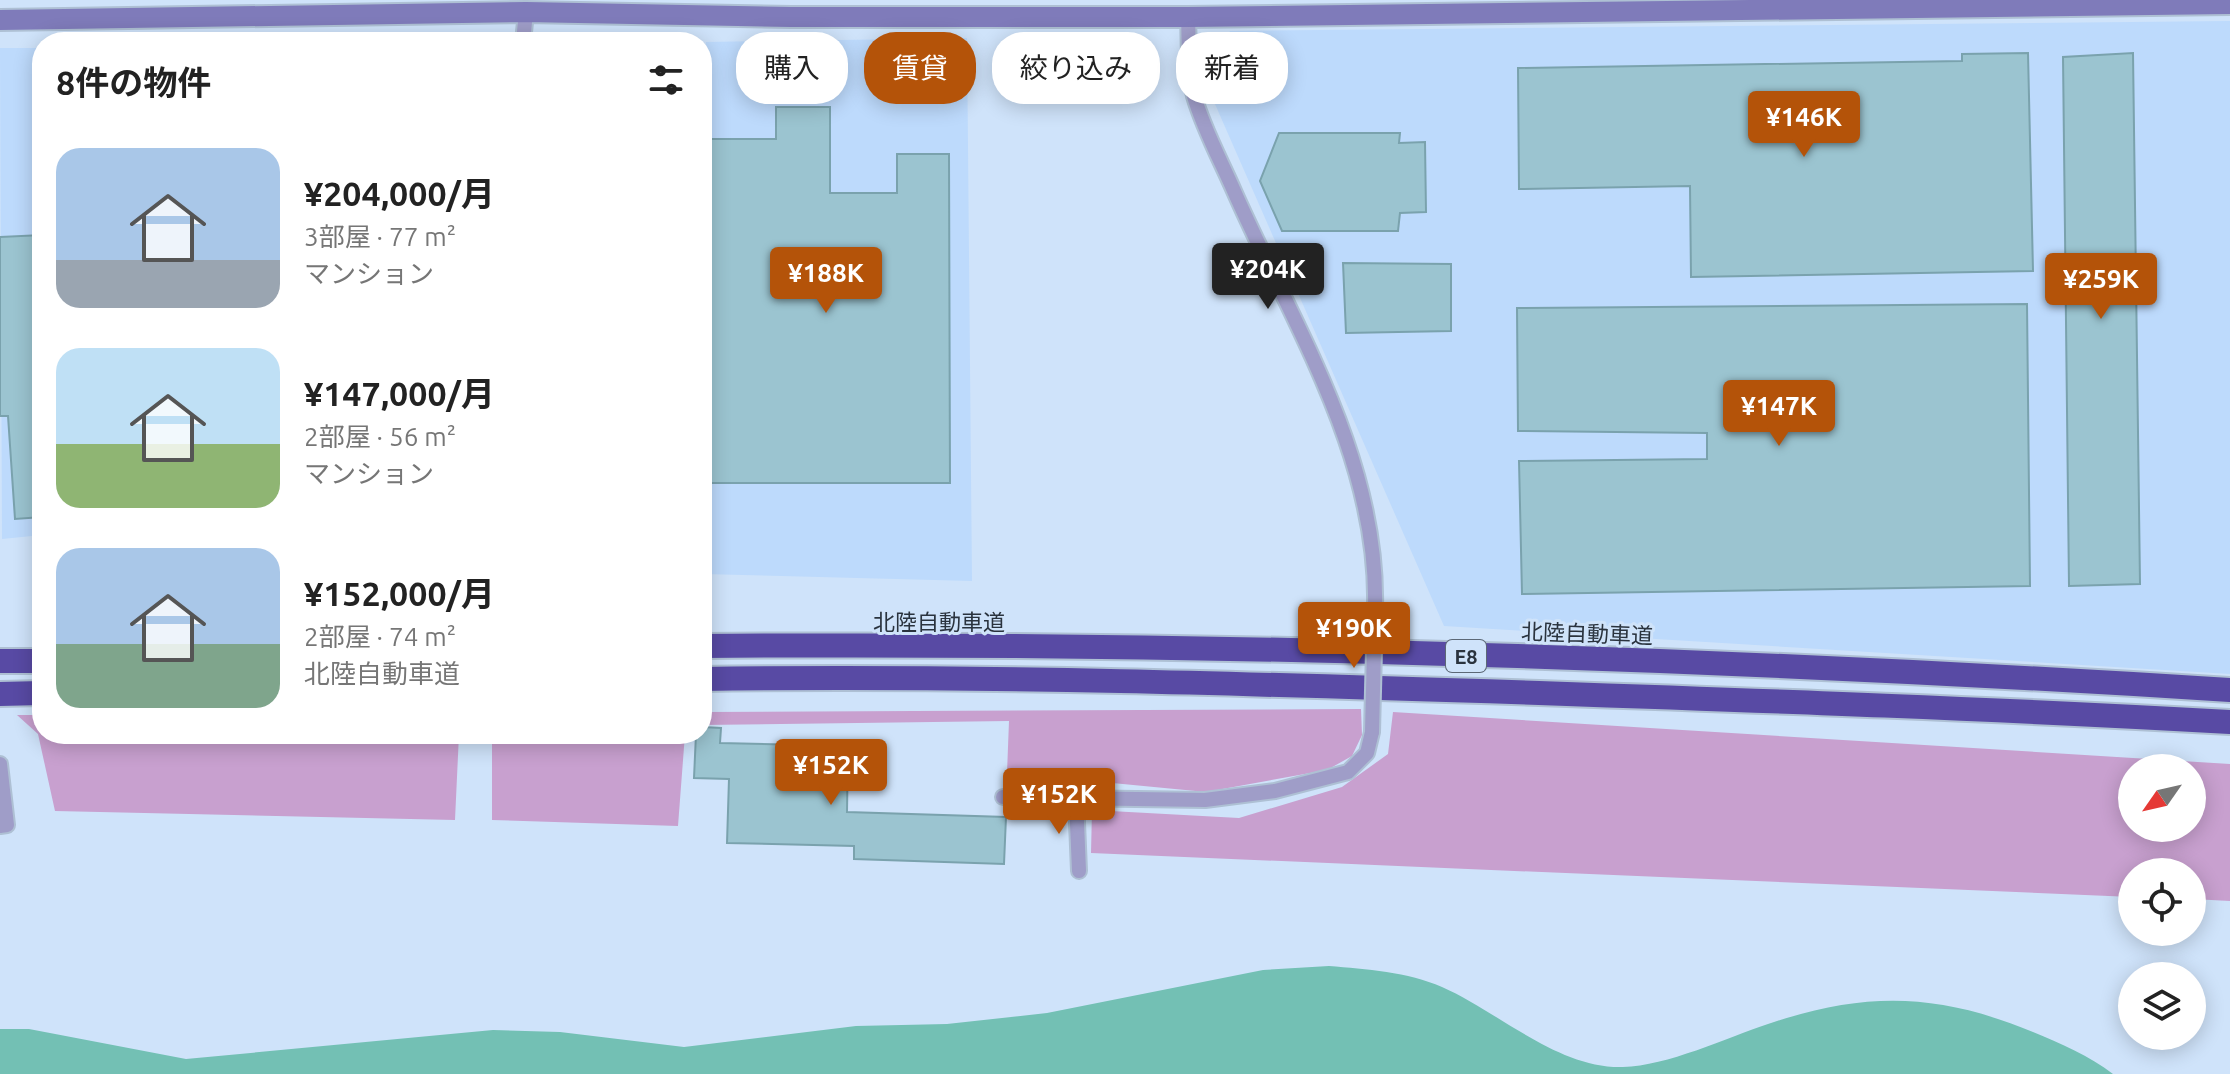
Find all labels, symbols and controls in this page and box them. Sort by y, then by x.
chip: 購入 [736,32,848,104]
chip: 賃貸 [864,32,976,104]
chip: 絞り込み [992,32,1160,104]
chip: 新着 [1176,32,1288,104]
icon: filters [644,58,688,102]
text: 8件の物件 [56,63,211,101]
pin: ¥146K [1748,91,1860,159]
text: ¥146K [1766,102,1842,131]
text: ¥204,000/月 [304,174,495,212]
icon: home [120,180,216,276]
text: 3部屋 · 77 m² [304,222,456,251]
pin: ¥204K [1212,243,1324,311]
pin: ¥188K [770,247,882,315]
pin: ¥259K [2045,253,2157,321]
text: ¥204K [1230,254,1306,283]
text: ¥188K [788,258,864,287]
text: マンション [304,259,434,288]
text: ¥259K [2063,264,2139,293]
text: ¥147,000/月 [304,374,495,412]
icon: home [120,380,216,476]
pin: ¥147K [1723,380,1835,448]
text: ¥147K [1741,391,1817,420]
text: 2部屋 · 56 m² [304,422,456,451]
text: マンション [304,459,434,488]
text: ¥152,000/月 [304,574,495,612]
icon: home [120,580,216,676]
pin: ¥190K [1298,602,1410,670]
street label: 北陸自動車道 [873,609,1005,634]
text: ¥190K [1316,613,1392,642]
street label: 北陸自動車道 [1521,618,1653,648]
text: 2部屋 · 74 m² [304,622,456,651]
road number: E8 [1446,640,1486,672]
text: 北陸自動車道 [304,659,460,688]
pin: ¥152K [775,739,887,807]
text: ¥152K [793,750,869,779]
north arrow [2118,754,2206,842]
map controls [2118,754,2206,1050]
pin: ¥152K [1003,768,1115,836]
text: ¥152K [1021,779,1097,808]
button: locate [2118,858,2206,946]
button: layers [2118,962,2206,1050]

